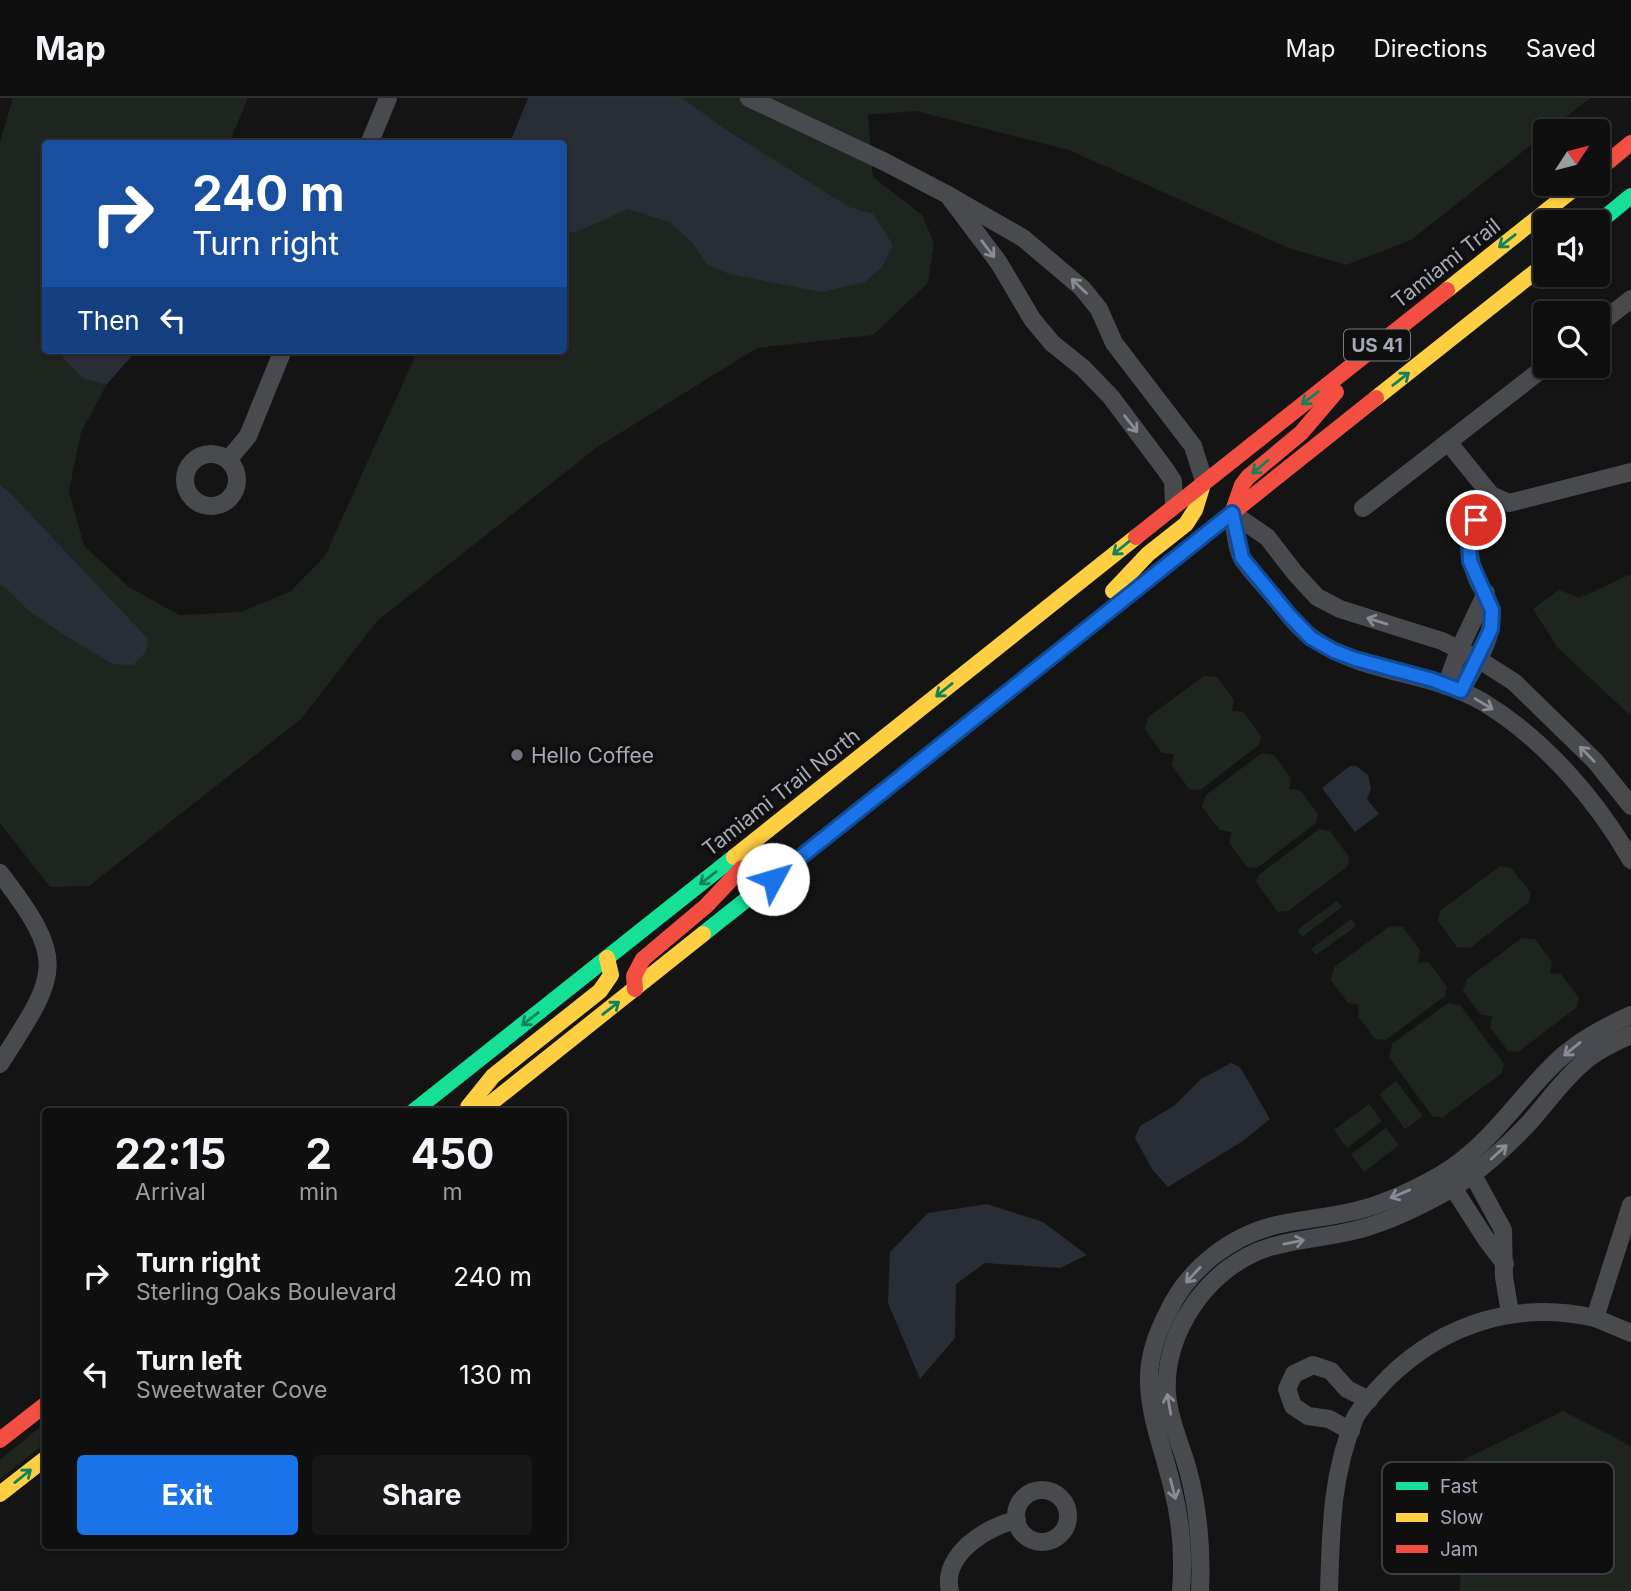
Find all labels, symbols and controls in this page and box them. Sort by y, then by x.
text: Map [35,28,106,68]
text: Map [1286,34,1335,63]
text: Directions [1373,34,1488,63]
text: Saved [1526,34,1596,63]
north arrow [1533,119,1610,196]
map controls [1533,119,1610,378]
text: 240 m [192,164,345,223]
icon: right [77,168,168,259]
button: sound [1533,210,1610,287]
street label: Tamiami Trail [1387,213,1505,313]
text: Turn right [192,224,339,263]
one-way arrow [1499,234,1517,249]
one-way arrow [981,239,996,257]
one-way arrow [1070,277,1087,294]
icon: left [154,301,192,339]
button: search [1533,301,1610,378]
text: Then [77,305,140,336]
road number: US 41 [1344,330,1410,360]
one-way arrow [1391,372,1409,387]
one-way arrow [1301,390,1319,406]
one-way arrow [1123,414,1138,433]
one-way arrow [1251,458,1269,474]
pin [1446,490,1506,550]
icon: arrive [1457,501,1495,539]
one-way arrow [1113,540,1131,556]
one-way arrow [1366,614,1388,627]
one-way arrow [935,682,953,698]
one-way arrow [1474,697,1494,711]
street label: Tamiami Trail North [697,723,865,861]
place label: Hello Coffee [531,743,654,768]
one-way arrow [1579,745,1596,762]
marker: Hello Coffee [509,747,525,763]
position arrow [736,842,810,916]
one-way arrow [699,870,718,885]
one-way arrow [602,1001,620,1016]
one-way arrow [521,1011,539,1027]
one-way arrow [1563,1041,1582,1056]
text: 22:15 [115,1128,226,1179]
text: 2 [305,1128,332,1179]
text: 450 [411,1128,494,1179]
one-way arrow [1490,1144,1508,1160]
text: Arrival [135,1178,206,1206]
text: min [299,1178,338,1206]
text: m [443,1178,463,1206]
one-way arrow [1390,1188,1412,1201]
one-way arrow [1282,1235,1305,1249]
text: Turn right [136,1247,261,1278]
icon: right [77,1257,115,1295]
text: 240 m [453,1261,532,1292]
one-way arrow [1185,1266,1202,1284]
text: Sterling Oaks Boulevard [136,1278,397,1306]
text: Turn left [136,1345,242,1376]
icon: left [77,1355,115,1393]
text: 130 m [459,1359,532,1390]
text: Sweetwater Cove [136,1376,327,1404]
one-way arrow [1162,1393,1175,1416]
button: Exit [77,1455,298,1535]
button: Share [312,1455,532,1535]
legend [1382,1462,1614,1574]
one-way arrow [13,1469,31,1484]
text: Fast [1440,1475,1478,1498]
one-way arrow [1167,1477,1180,1499]
text: Slow [1440,1506,1483,1529]
text: Jam [1440,1538,1478,1561]

